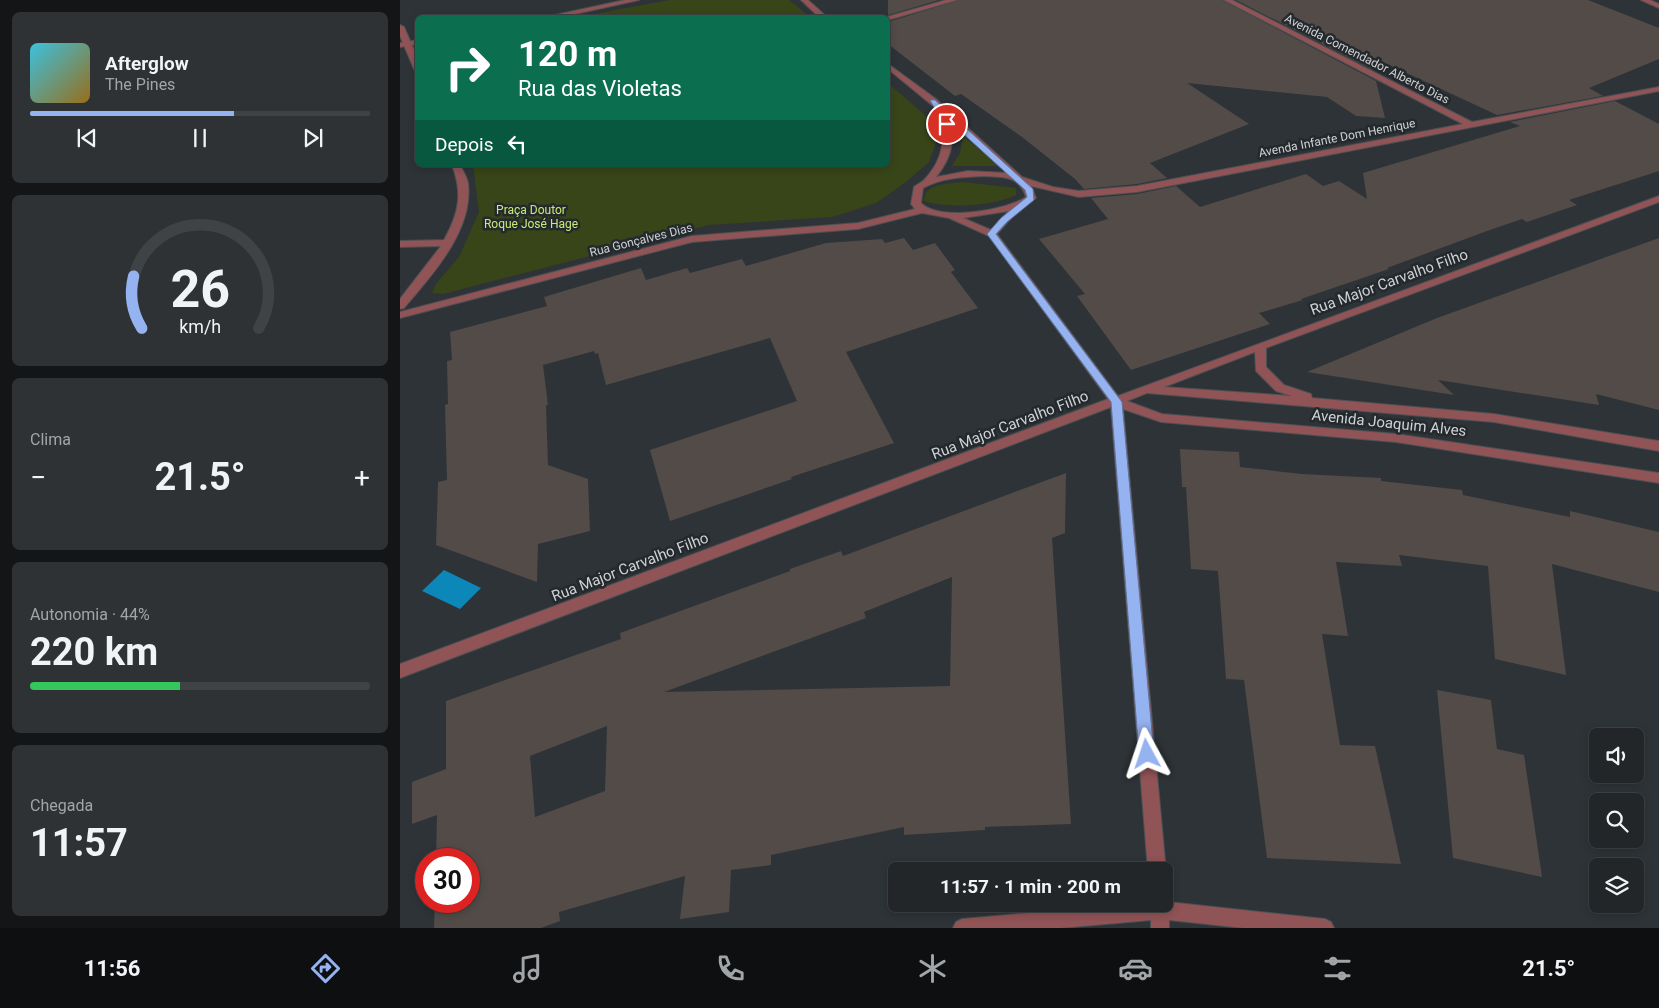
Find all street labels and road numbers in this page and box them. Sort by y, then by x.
street label: Avenida Comendador Alberto Dias [1282,11,1452,107]
street label: Avenda Infante Dom Henrique [1257,116,1417,160]
street label: Rua Gonçalves Dias [588,220,694,260]
street label: Rua Major Carvalho Filho [1308,245,1470,319]
street label: Rua Major Carvalho Filho [929,387,1091,463]
street label: Avenida Joaquim Alves [1311,406,1467,440]
street label: Rua Major Carvalho Filho [549,529,711,605]

